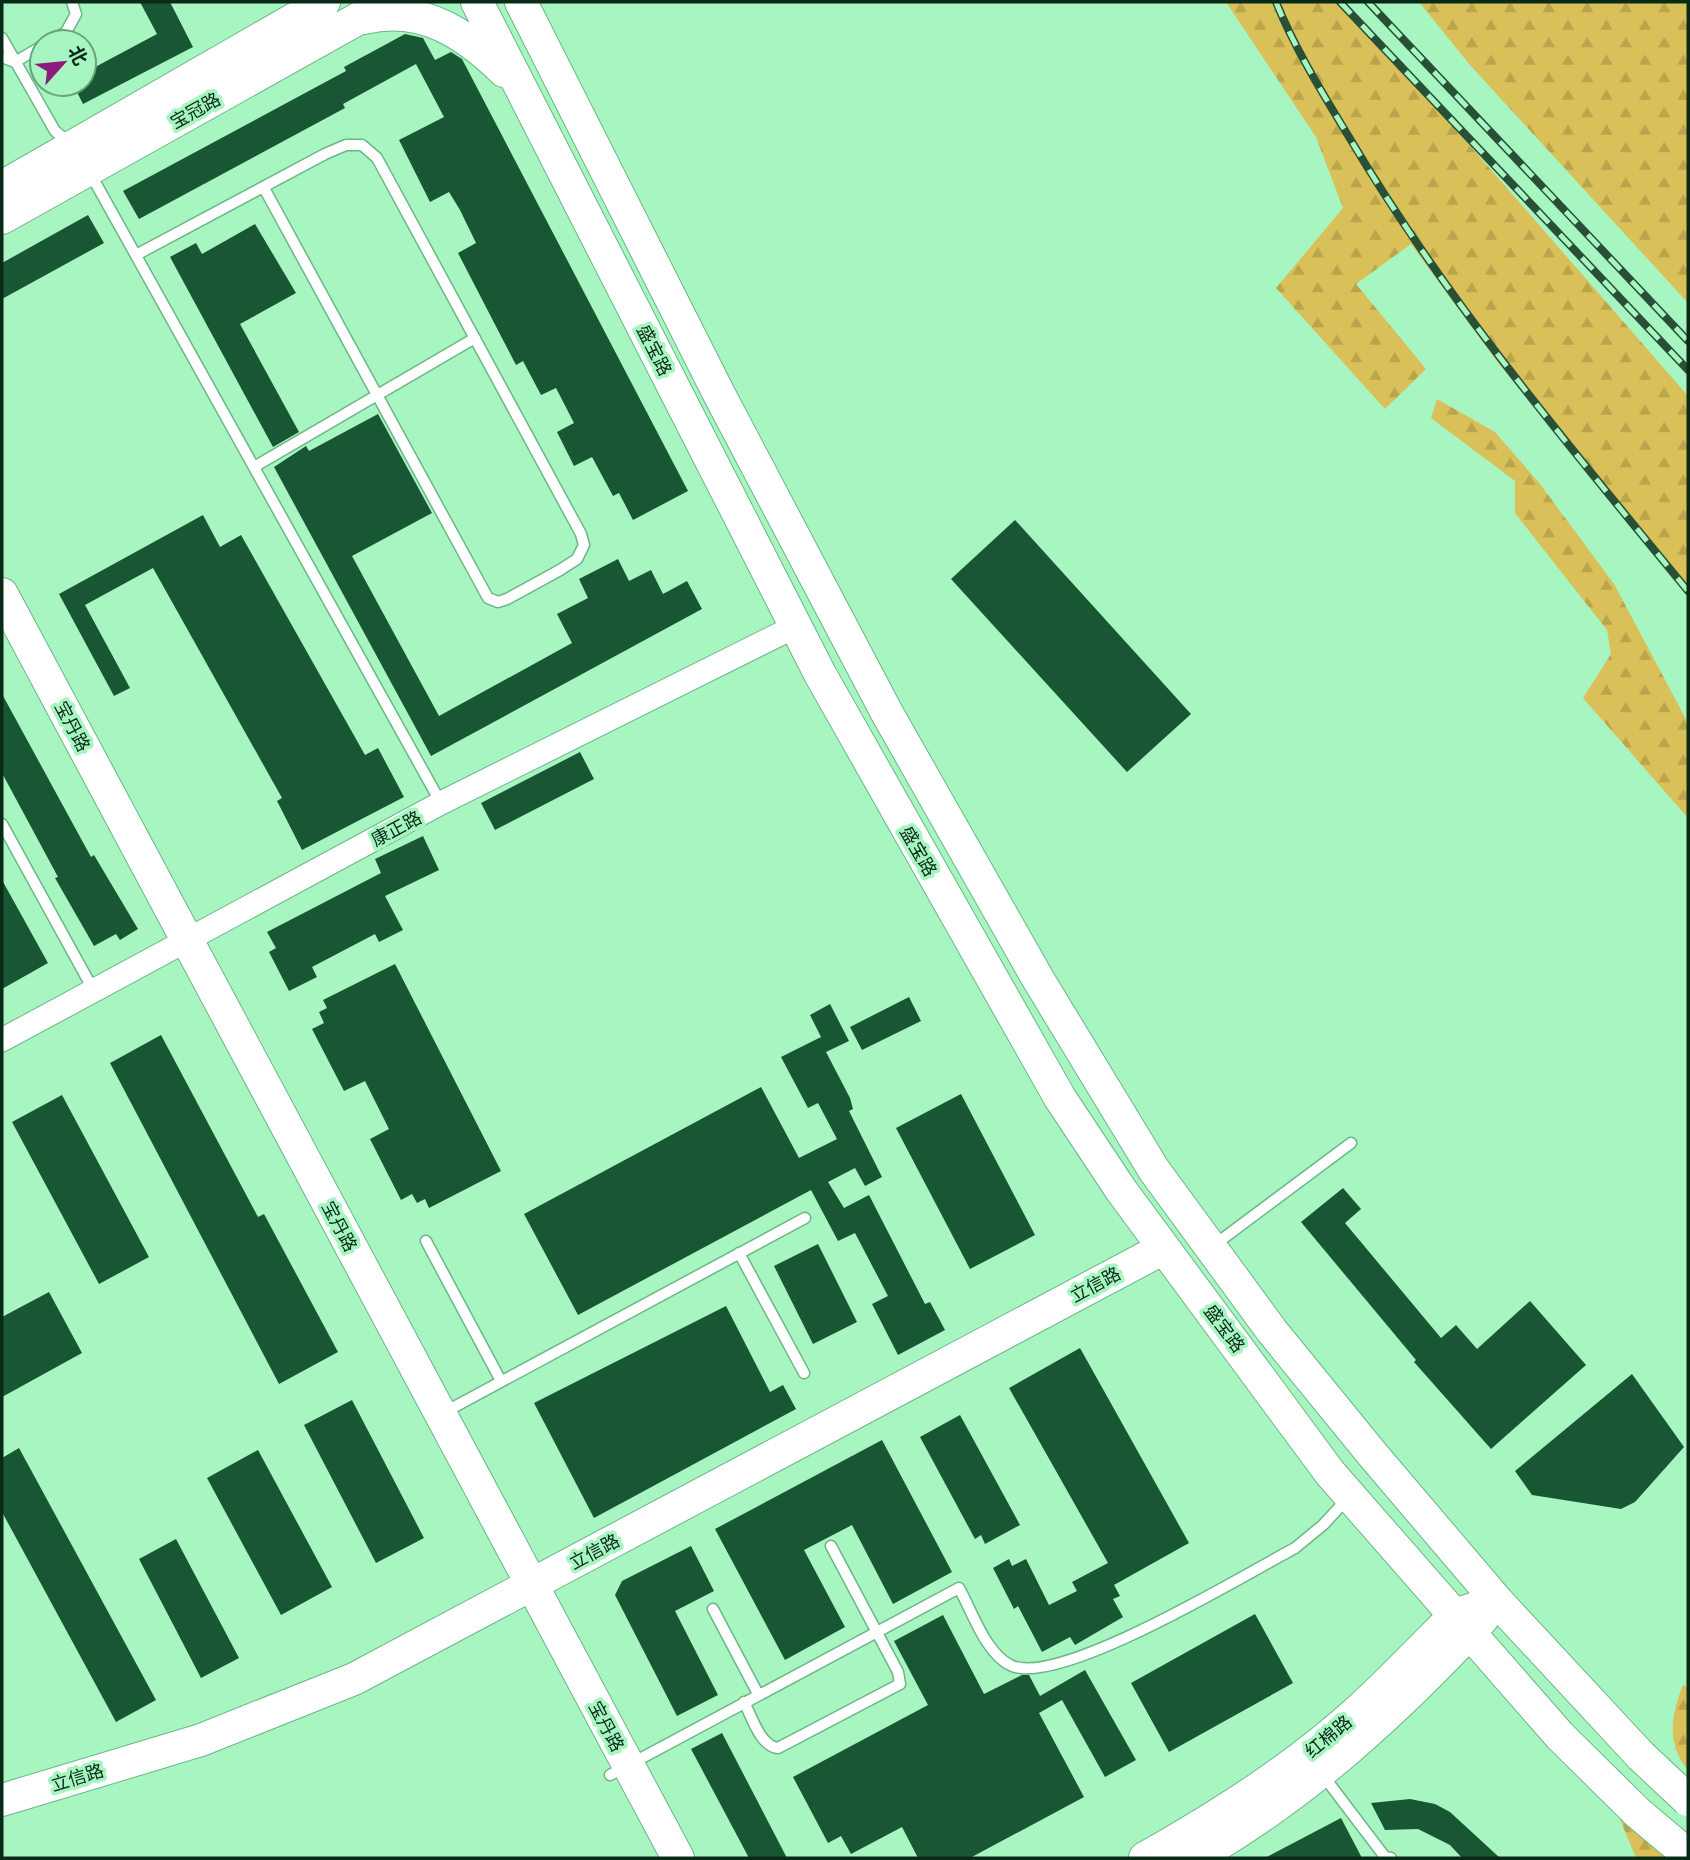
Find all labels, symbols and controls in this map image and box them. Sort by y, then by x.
north arrow [28,28,98,98]
text: 北 [64,42,92,69]
street label: 宝冠路 [167,88,223,132]
street label: 盛宝路 [634,321,676,379]
street label: 宝丹路 [51,697,95,755]
street label: 康正路 [367,806,425,850]
street label: 盛宝路 [897,823,941,879]
street label: 宝丹路 [318,1197,362,1255]
street label: 立信路 [1066,1262,1124,1306]
street label: 盛宝路 [1201,1300,1249,1356]
street label: 立信路 [565,1529,623,1573]
street label: 宝丹路 [585,1697,629,1755]
street label: 红棉路 [1301,1711,1355,1761]
street label: 立信路 [48,1760,106,1794]

